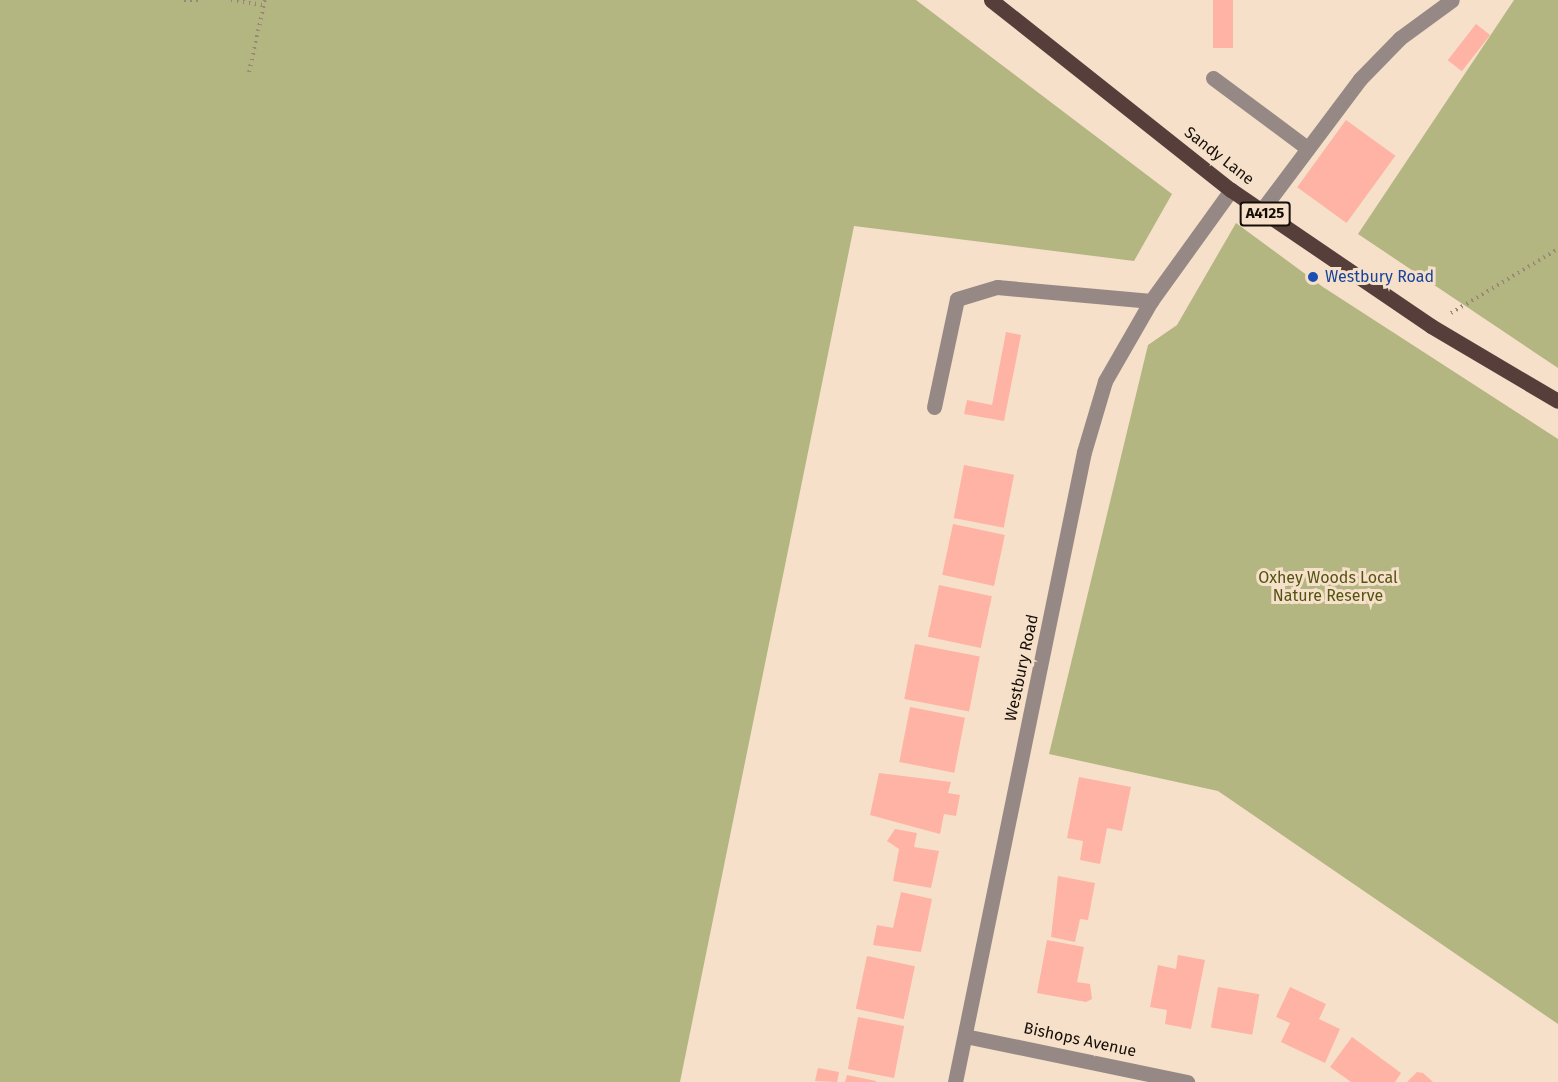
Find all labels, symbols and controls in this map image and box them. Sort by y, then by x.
street label: Sandy Lane [1180,123,1258,189]
road number: A4125 [1240,202,1290,226]
place label: Westbury Road [1325,267,1434,287]
marker: Westbury Road [1306,270,1320,284]
park label: Oxhey Woods Local Nature Reserve [1258,568,1398,606]
street label: Westbury Road [1001,613,1043,723]
street label: Bishops Avenue [1022,1019,1138,1061]

